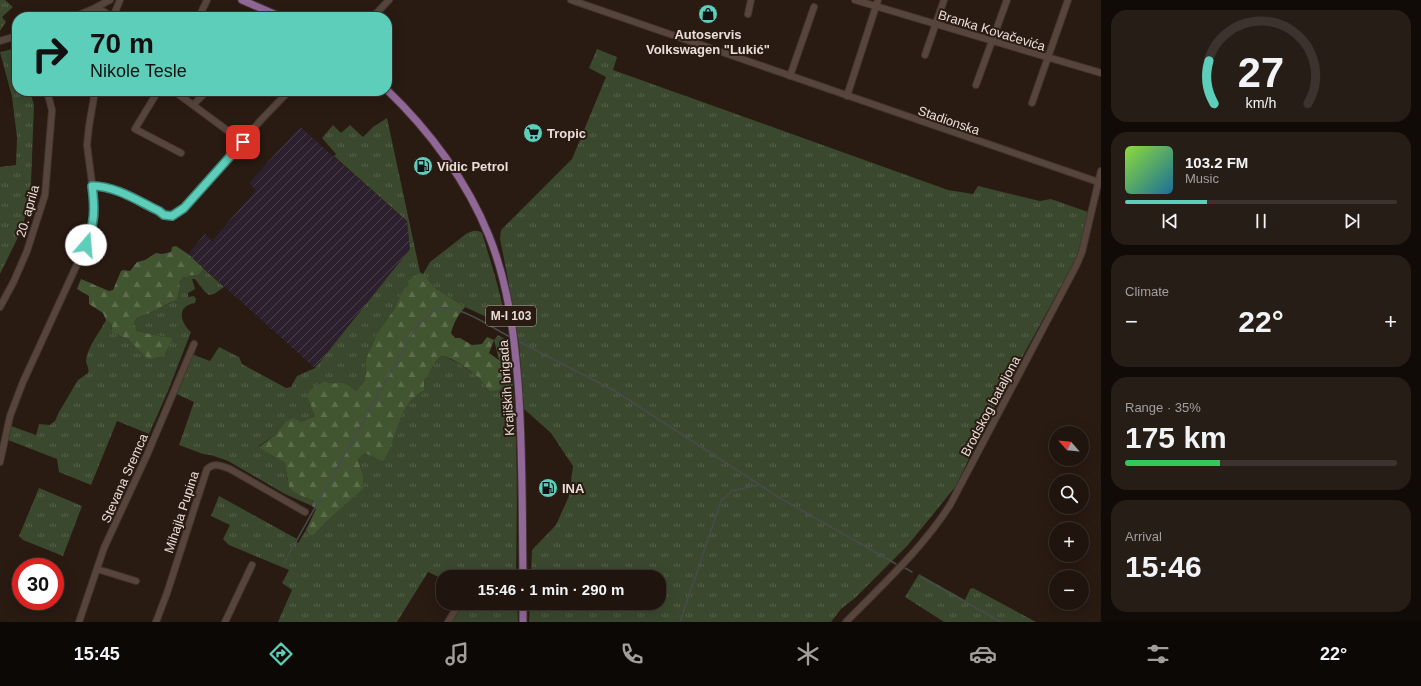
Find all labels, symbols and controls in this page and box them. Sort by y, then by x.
shop icon: Autoservis Volkswagen "Lukić" [697,3,719,25]
street label: Branka Kovačevića [936,7,1048,54]
place label: Autoservis Volkswagen "Lukić" [646,27,770,57]
icon: right [24,28,76,80]
text: 70 m [90,28,154,59]
text: 27 [1238,49,1284,96]
text: Nikole Tesle [90,61,187,81]
text: km/h [1246,95,1277,111]
street label: Stadionska [916,103,982,138]
supermarket icon: Tropic [522,122,544,144]
pin [226,125,260,159]
place label: Tropic [547,126,586,141]
icon: arrive [232,131,254,153]
text: 103.2 FM [1185,154,1248,171]
fuel station icon: Vidic Petrol [412,155,434,177]
place label: Vidic Petrol [437,159,508,174]
text: Music [1185,171,1219,186]
street label: 20. aprila [13,183,42,239]
icon: previous [1159,210,1181,232]
icon: pause [1250,210,1272,232]
icon: next [1341,210,1363,232]
position arrow [65,224,107,266]
text: Climate [1125,284,1169,299]
text: 22° [1238,305,1284,338]
road number: M-I 103 [486,306,536,326]
text: − [1125,309,1138,334]
text: + [1384,309,1397,334]
street label: Krajiških brigada [496,339,517,436]
street label: Brodskog bataljona [958,353,1024,459]
text: Range · 35% [1125,400,1201,415]
text: 175 km [1125,421,1227,454]
north arrow [1049,426,1089,466]
map controls [1049,426,1089,610]
street label: Stevana Sremca [98,431,151,525]
street label: Mihajla Pupina [161,469,202,555]
button: search [1049,474,1089,514]
fuel station icon: INA [537,477,559,499]
place label: INA [562,481,585,496]
button: + [1049,522,1089,562]
text: Arrival [1125,529,1162,544]
text: 15:46 [1125,550,1202,583]
speed limit sign: 30 [12,558,64,610]
button: − [1049,570,1089,610]
text: 15:46 · 1 min · 290 m [478,581,624,598]
icon: directions [267,640,295,668]
icon: music [443,640,471,668]
icon: phone [618,640,646,668]
icon: climate [794,640,822,668]
icon: car [969,640,997,668]
icon: filters [1144,640,1172,668]
text: 15:45 [74,644,120,664]
text: 22° [1320,644,1347,664]

